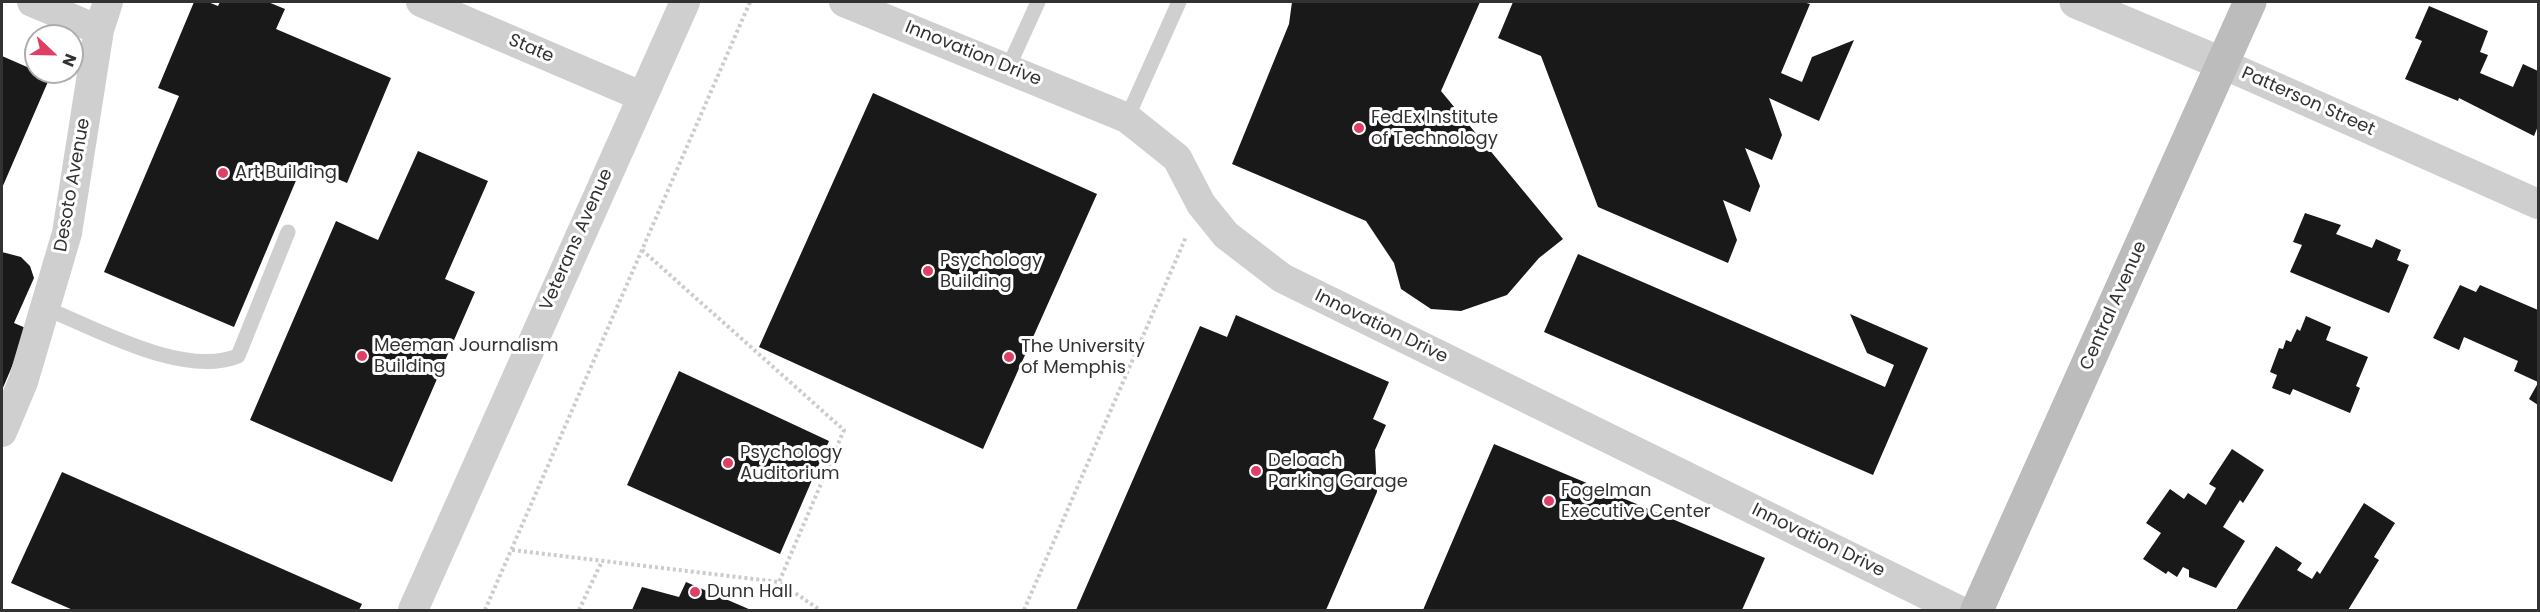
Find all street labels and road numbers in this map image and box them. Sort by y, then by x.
street label: Innovation Drive [902,17,1044,91]
street label: State [505,30,557,68]
street label: Patterson Street [2238,63,2378,141]
street label: Desoto Avenue [51,117,95,253]
street label: Veterans Avenue [536,166,618,314]
street label: Central Avenue [2076,238,2152,374]
street label: Innovation Drive [1311,285,1451,369]
street label: Innovation Drive [1748,499,1888,583]

